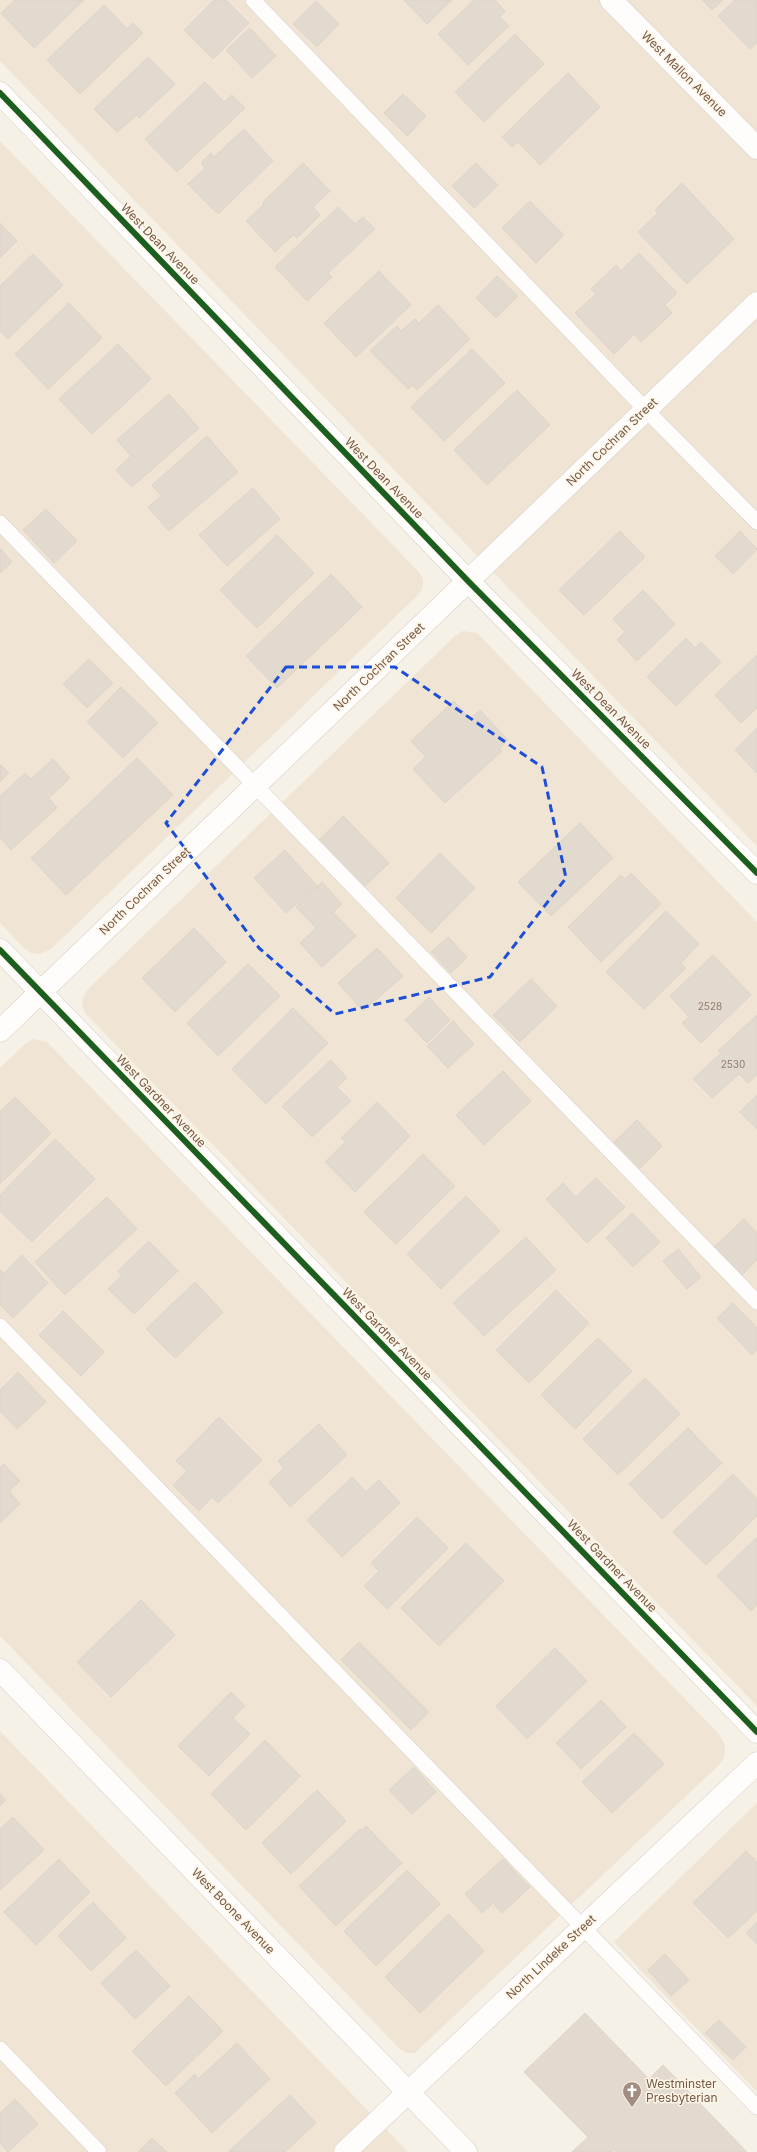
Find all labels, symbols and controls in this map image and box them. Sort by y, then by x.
street label: West Mallon Avenue [638,28,730,120]
street label: West Dean Avenue [118,200,203,287]
street label: North Cochran Street [563,394,660,489]
street label: West Dean Avenue [342,434,427,521]
street label: North Cochran Street [330,619,427,714]
street label: West Dean Avenue [568,666,654,752]
street label: North Cochran Street [96,843,193,938]
house number: 2528 [698,1000,722,1012]
street label: West Gardner Avenue [113,1051,210,1150]
house number: 2530 [721,1058,745,1070]
street label: West Gardner Avenue [339,1284,436,1383]
street label: West Gardner Avenue [564,1516,661,1615]
street label: West Boone Avenue [188,1865,278,1957]
street label: North Lindeke Street [503,1911,599,2002]
place label: Westminster Presbyterian [646,2076,718,2105]
church icon: Westminster Presbyterian [621,2080,643,2108]

